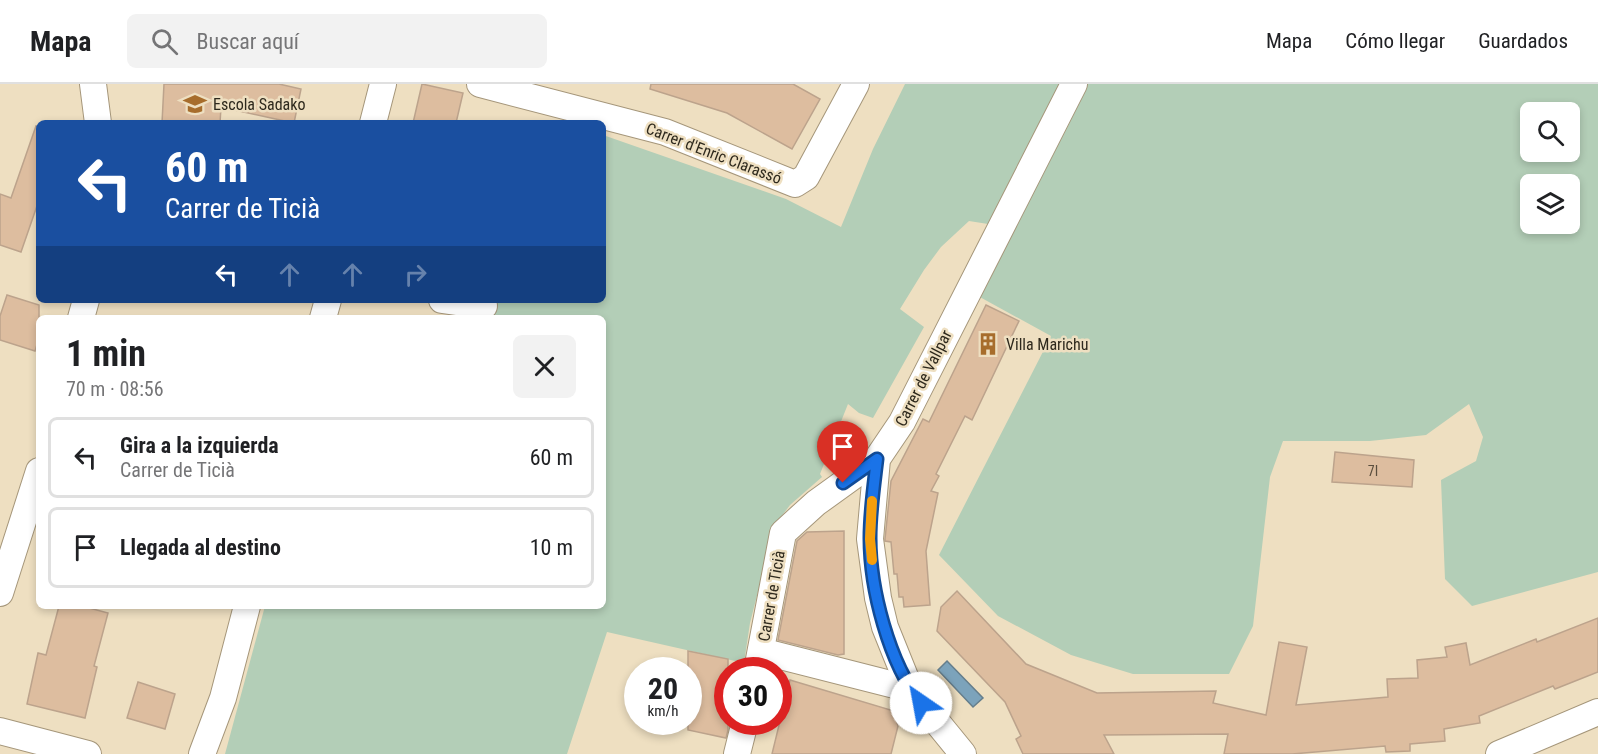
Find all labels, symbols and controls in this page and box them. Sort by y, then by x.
search box [127,14,547,68]
text: Mapa [30,25,91,58]
icon: search [148,25,181,58]
text: Buscar aquí [196,29,299,54]
text: Mapa [1266,29,1312,53]
text: Cómo llegar [1345,29,1445,53]
text: Guardados [1478,29,1568,53]
school or university icon: Escola Sadako [182,91,208,117]
place label: Escola Sadako [213,95,305,114]
map controls [1520,102,1580,234]
button: search [1520,102,1580,162]
street label: Carrer d'Enric Clarassó [643,119,784,188]
text: 60 m [165,143,248,192]
icon: left [66,144,144,222]
button: layers [1520,174,1580,234]
text: Carrer de Ticià [165,193,320,225]
icon: left [210,258,243,291]
icon: ahead [273,258,306,291]
icon: ahead [336,258,369,291]
icon: right [399,258,432,291]
street label: Carrer de Vallpar [891,327,956,430]
building icon: Villa Marichu [975,331,1001,357]
text: 1 min [66,333,146,375]
button: close [513,335,576,398]
place label: Villa Marichu [1006,335,1088,354]
text: 70 m · 08:56 [66,377,164,401]
pin [817,421,868,483]
icon: arrive [826,430,859,463]
text: Gira a la izquierda [120,433,279,458]
icon: left [69,441,102,474]
text: 60 m [530,445,573,470]
text: Carrer de Ticià [120,458,235,482]
house number: 7I [1368,463,1378,479]
icon: arrive [69,531,102,564]
text: Llegada al destino [120,535,281,560]
text: 10 m [530,535,573,560]
street label: Carrer de Ticià [754,549,789,643]
speed limit sign: 30 [714,657,792,735]
text: 20 [648,671,678,706]
position arrow [889,671,953,735]
text: km/h [648,702,678,720]

